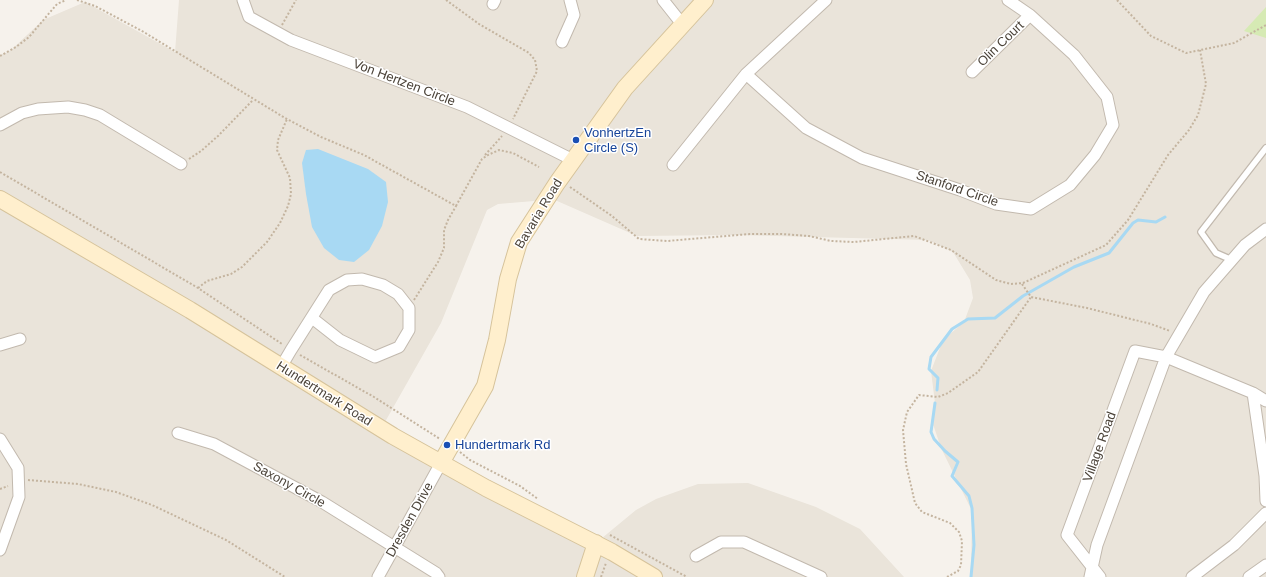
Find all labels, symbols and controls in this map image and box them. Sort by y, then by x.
street label: Olin Court [975,18,1027,70]
street label: Von Hertzen Circle [351,56,457,110]
place label: VonhertzEn Circle (S) [584,125,651,156]
marker: VonhertzEn Circle (S) [571,135,581,145]
street label: Stanford Circle [914,168,1000,210]
street label: Bavaria Road [512,176,566,252]
street label: Hundertmark Road [273,358,375,430]
street label: Village Road [1080,410,1120,484]
place label: Hundertmark Rd [455,437,550,453]
marker: Hundertmark Rd [442,440,452,450]
street label: Saxony Circle [250,459,328,511]
street label: Dresden Drive [383,480,437,560]

